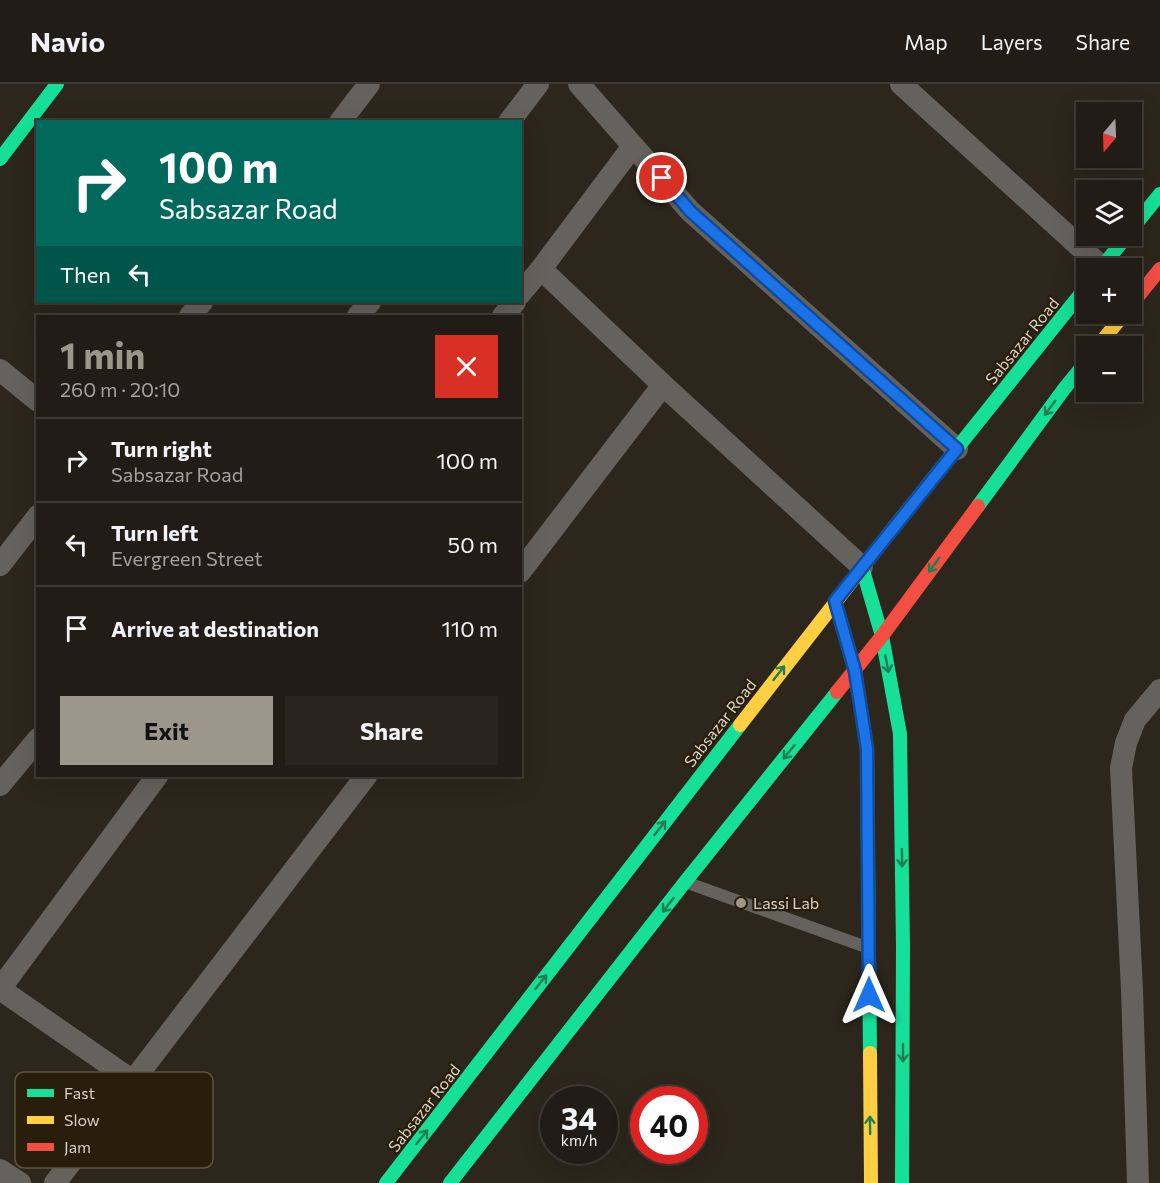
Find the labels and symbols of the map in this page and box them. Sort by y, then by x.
north arrow [1076,102,1142,168]
pin [636,152,687,203]
street label: Sabsazar Road [981,294,1062,388]
one-way arrow [1044,400,1057,416]
one-way arrow [928,557,941,573]
one-way arrow [882,654,893,673]
one-way arrow [773,666,786,682]
street label: Sabsazar Road [680,675,760,770]
one-way arrow [783,744,796,760]
one-way arrow [654,820,667,836]
one-way arrow [896,847,908,867]
place label: Lassi Lab [753,893,819,912]
one-way arrow [661,896,674,912]
marker: Lassi Lab [734,896,748,910]
position arrow [837,963,901,1027]
one-way arrow [535,975,548,991]
one-way arrow [897,1042,909,1062]
street label: Sabsazar Road [384,1060,464,1155]
legend [15,1072,213,1168]
text: Fast [64,1083,95,1102]
speed limit sign: 40 [630,1086,708,1164]
text: Slow [64,1110,100,1129]
one-way arrow [864,1115,876,1135]
one-way arrow [416,1129,428,1145]
text: Jam [64,1137,91,1156]

